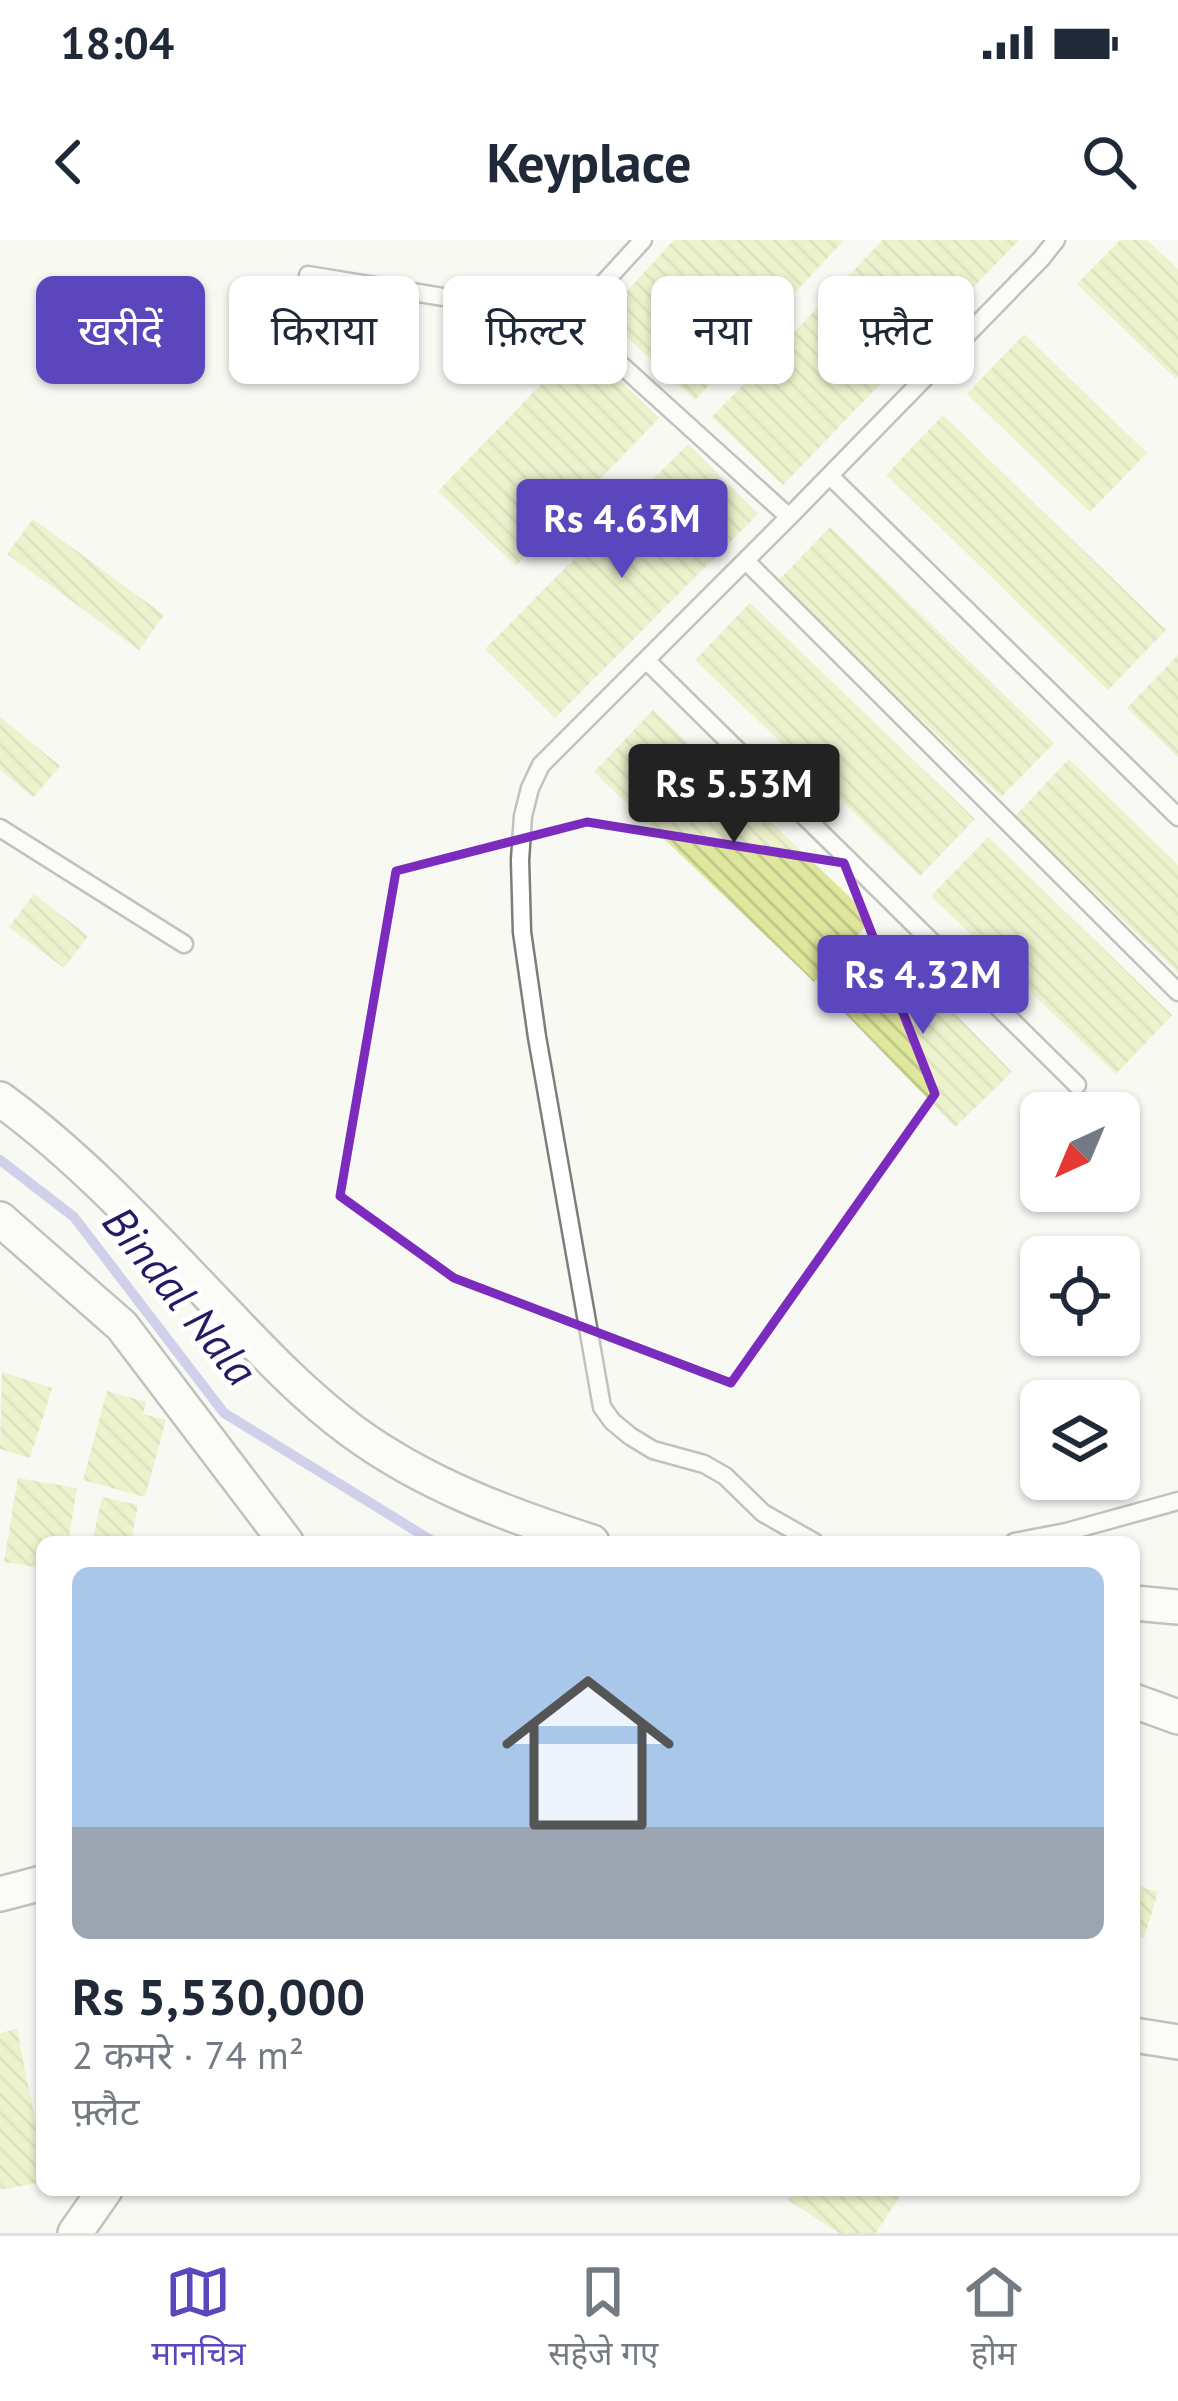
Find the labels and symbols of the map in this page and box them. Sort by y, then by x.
pin: Rs 4.63M [498,479,746,581]
pin: Rs 5.53M [610,744,858,846]
pin: Rs 4.32M [799,935,1047,1037]
north arrow [1020,1092,1140,1212]
water label: Bindal Nala [91,1194,271,1396]

